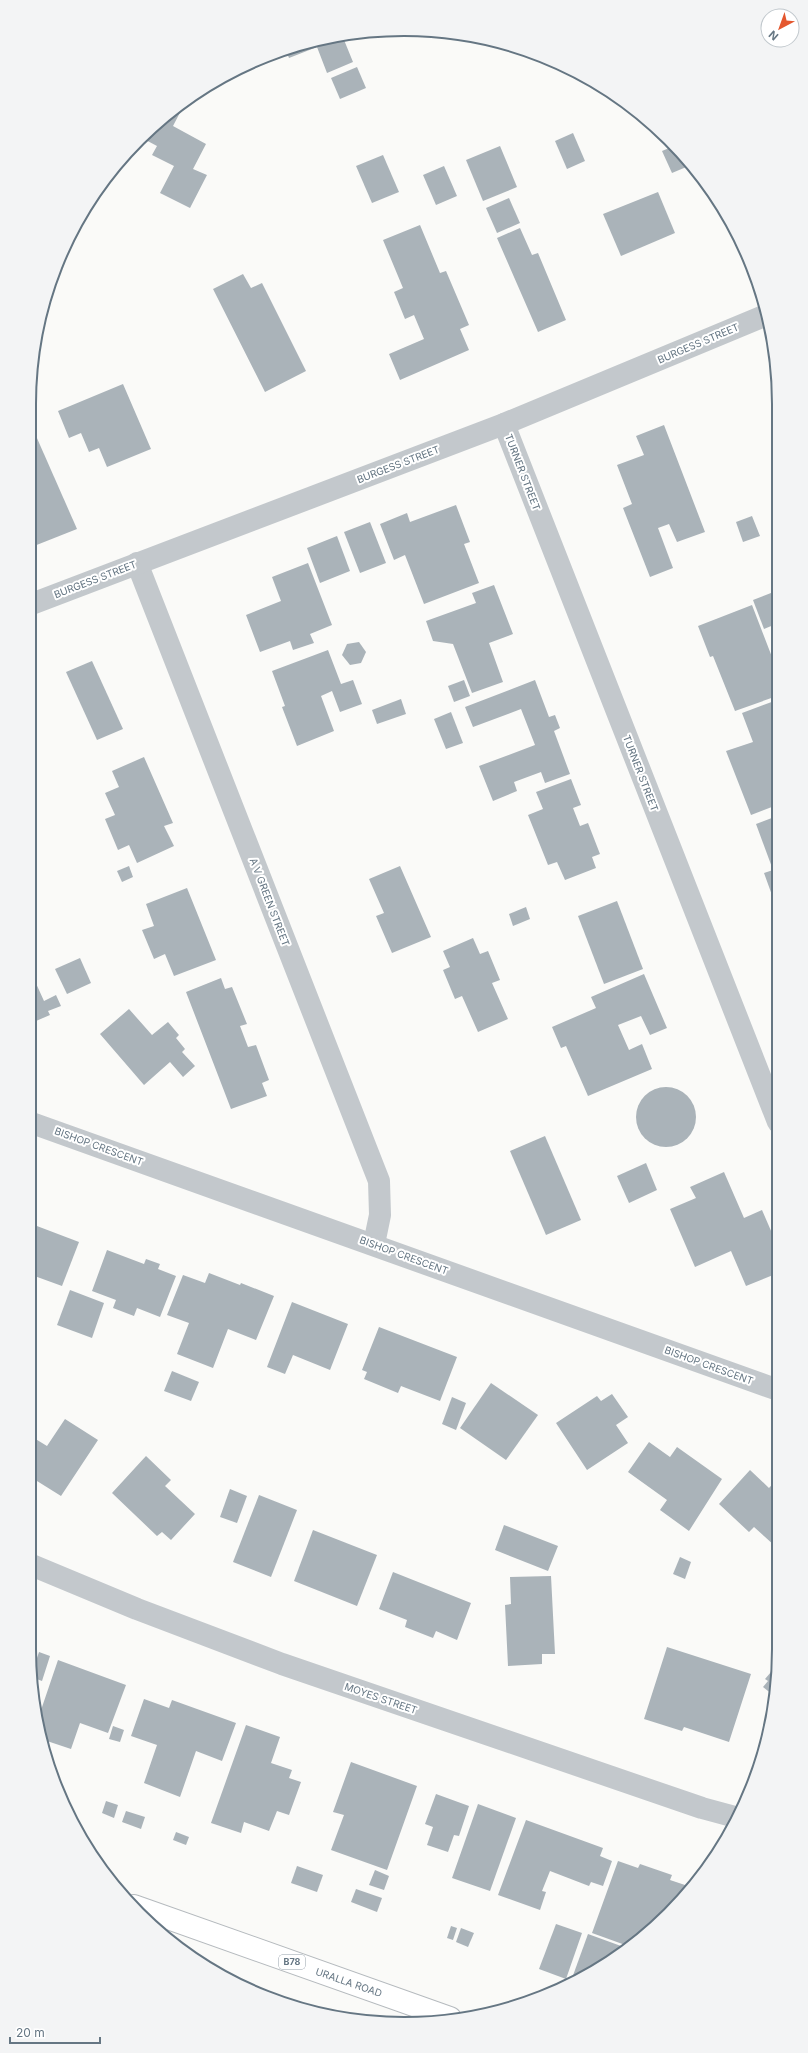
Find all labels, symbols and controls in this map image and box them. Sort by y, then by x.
north arrow [760,8,800,48]
text: N [766,28,781,44]
street label: BURGESS STREET [655,320,741,366]
street label: TURNER STREET [503,432,543,512]
street label: BURGESS STREET [355,443,441,485]
street label: BURGESS STREET [52,558,138,600]
street label: TURNER STREET [621,733,661,813]
street label: A V GREEN STREET [248,856,292,948]
street label: BISHOP CRESCENT [53,1124,145,1168]
street label: BISHOP CRESCENT [358,1233,450,1277]
street label: BISHOP CRESCENT [663,1343,755,1387]
street label: MOYES STREET [343,1680,419,1716]
road number: B78 [279,1955,305,1969]
street label: URALLA ROAD [314,1965,384,1999]
scale bar [10,2019,100,2045]
text: 20 m [16,2025,45,2040]

